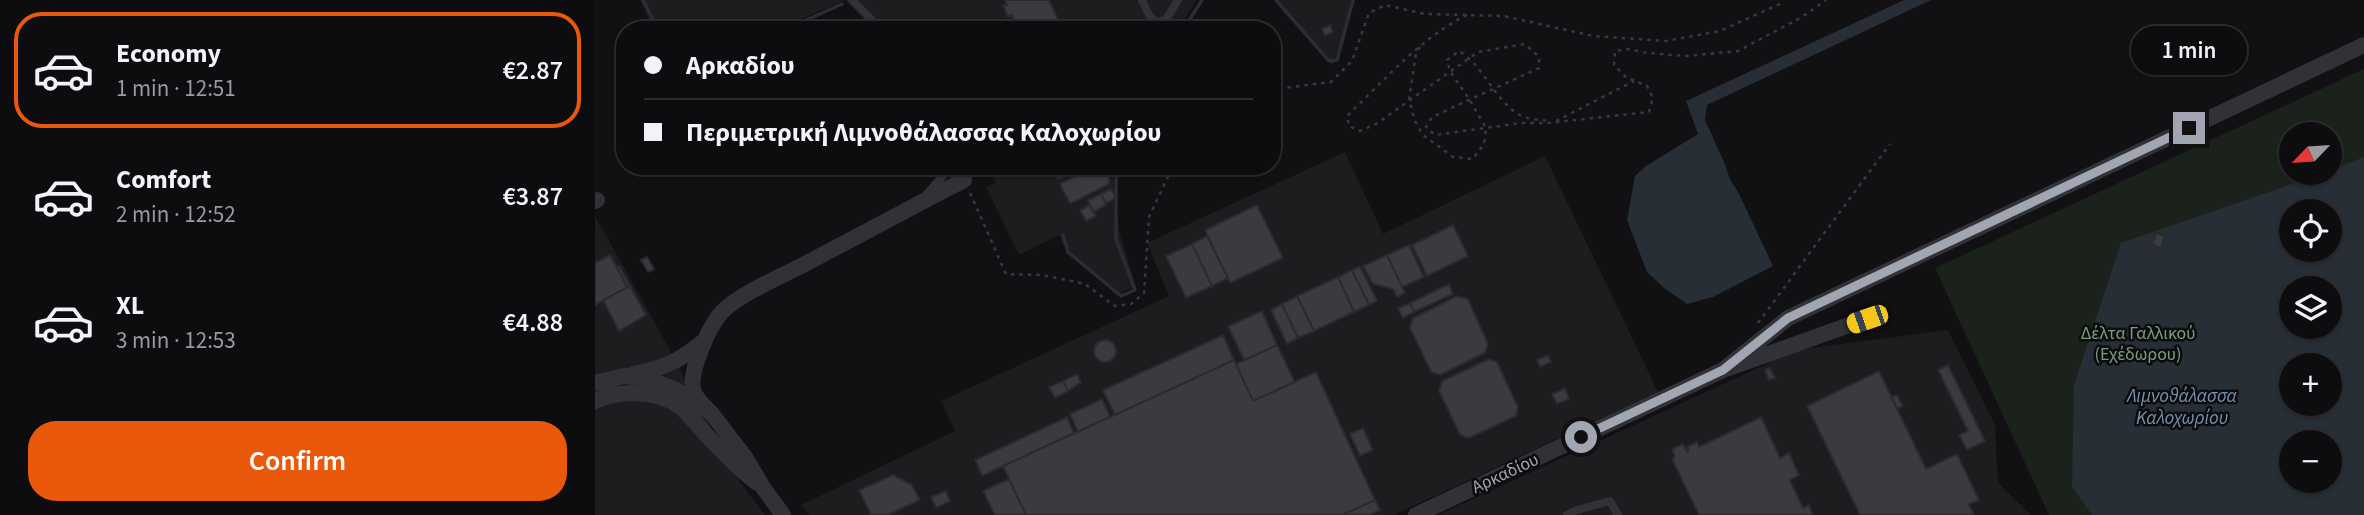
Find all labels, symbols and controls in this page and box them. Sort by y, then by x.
callout: 1 min [2131,26,2247,76]
text: 1 min [2162,34,2216,67]
text: Economy [116,35,221,72]
icon: car [32,39,95,102]
text: Αρκαδίου [686,47,795,84]
text: €2.87 [502,52,563,89]
text: 1 min · 12:51 [116,72,236,105]
route end [2173,112,2205,144]
text: Περιμετρική Λιμνοθάλασσας Καλοχωρίου [686,114,1161,151]
north arrow [2279,122,2341,186]
map controls [2279,122,2342,493]
text: Comfort [116,161,211,198]
icon: car [32,165,95,228]
text: €3.87 [502,178,563,215]
text: 2 min · 12:52 [116,198,236,231]
button: locate [2279,199,2342,262]
button: layers [2279,276,2342,339]
text: XL [116,287,144,324]
icon: car [32,291,95,354]
car [1844,302,1891,336]
text: €4.88 [502,304,563,341]
park label: Δέλτα Γαλλικού (Εχέδωρου) [2081,321,2195,367]
text: 3 min · 12:53 [116,324,236,357]
button: + [2279,353,2342,416]
water label: Λιμνοθάλασσα Καλοχωρίου [2126,383,2238,432]
button: Confirm [28,421,567,501]
route start [1565,421,1597,453]
button: − [2279,430,2342,493]
street label: Αρκαδίου [1468,447,1543,500]

